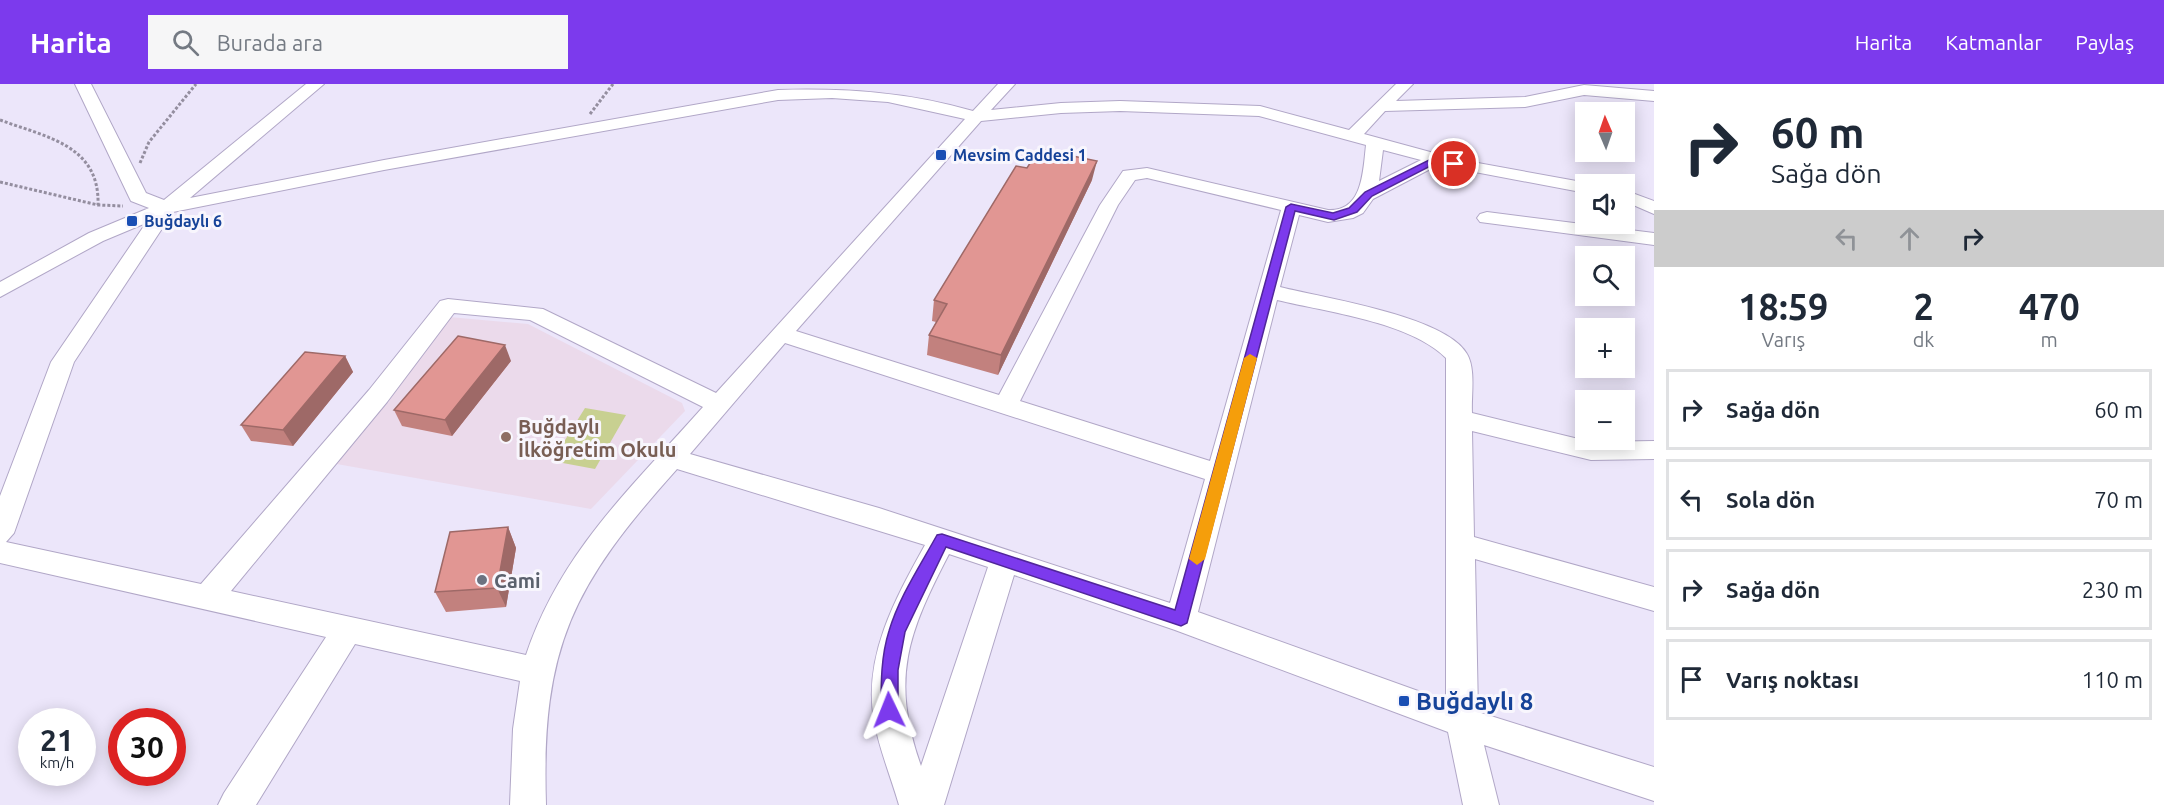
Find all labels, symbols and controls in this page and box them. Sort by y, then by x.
search box [148,15,568,69]
icon: search [169,26,202,59]
text: Harita [30,27,112,58]
text: Burada ara [217,30,323,55]
text: Harita [1855,30,1912,54]
text: Katmanlar [1945,30,2042,54]
text: Paylaş [2075,30,2134,54]
north arrow [1575,102,1635,162]
map controls [1575,102,1635,450]
icon: right [1672,108,1750,186]
text: 60 m [1771,109,1865,156]
pin [1428,138,1479,189]
place label: Mevsim Caddesi 1 [953,146,1087,164]
icon: arrive [1437,147,1470,180]
marker: Mevsim Caddesi 1 [934,148,948,162]
text: Sağa dön [1771,158,1882,188]
button: sound [1575,174,1635,234]
place label: Buğdaylı 6 [144,212,222,230]
marker: Buğdaylı 6 [125,214,139,228]
icon: left [1830,222,1863,255]
icon: ahead [1893,222,1926,255]
icon: right [1956,222,1989,255]
button: search [1575,246,1635,306]
text: 18:59 [1738,286,1828,327]
text: 2 [1913,286,1934,327]
text: 470 [2019,286,2080,327]
button: + [1575,318,1635,378]
text: Varış [1761,328,1805,351]
text: dk [1913,328,1934,351]
text: m [2041,328,2058,351]
button: − [1575,390,1635,450]
icon: right [1675,393,1708,426]
text: Sağa dön [1726,397,1820,422]
text: 60 m [2094,397,2143,422]
place label: Buğdaylı İlköğretim Okulu [518,415,677,461]
marker: Buğdaylı İlköğretim Okulu [499,430,513,444]
icon: left [1675,483,1708,516]
text: Sola dön [1726,487,1815,512]
text: 70 m [2094,487,2143,512]
place label: Cami [494,569,541,592]
marker: Cami [475,573,489,587]
icon: right [1675,573,1708,606]
text: Sağa dön [1726,577,1820,602]
text: 230 m [2082,577,2143,602]
icon: arrive [1675,663,1708,696]
text: Varış noktası [1726,667,1859,692]
text: 110 m [2082,667,2143,692]
position arrow [857,678,921,742]
place label: Buğdaylı 8 [1416,688,1533,715]
marker: Buğdaylı 8 [1397,694,1411,708]
speed limit sign: 30 [108,708,186,786]
text: 21 [40,723,74,757]
text: km/h [40,754,74,771]

